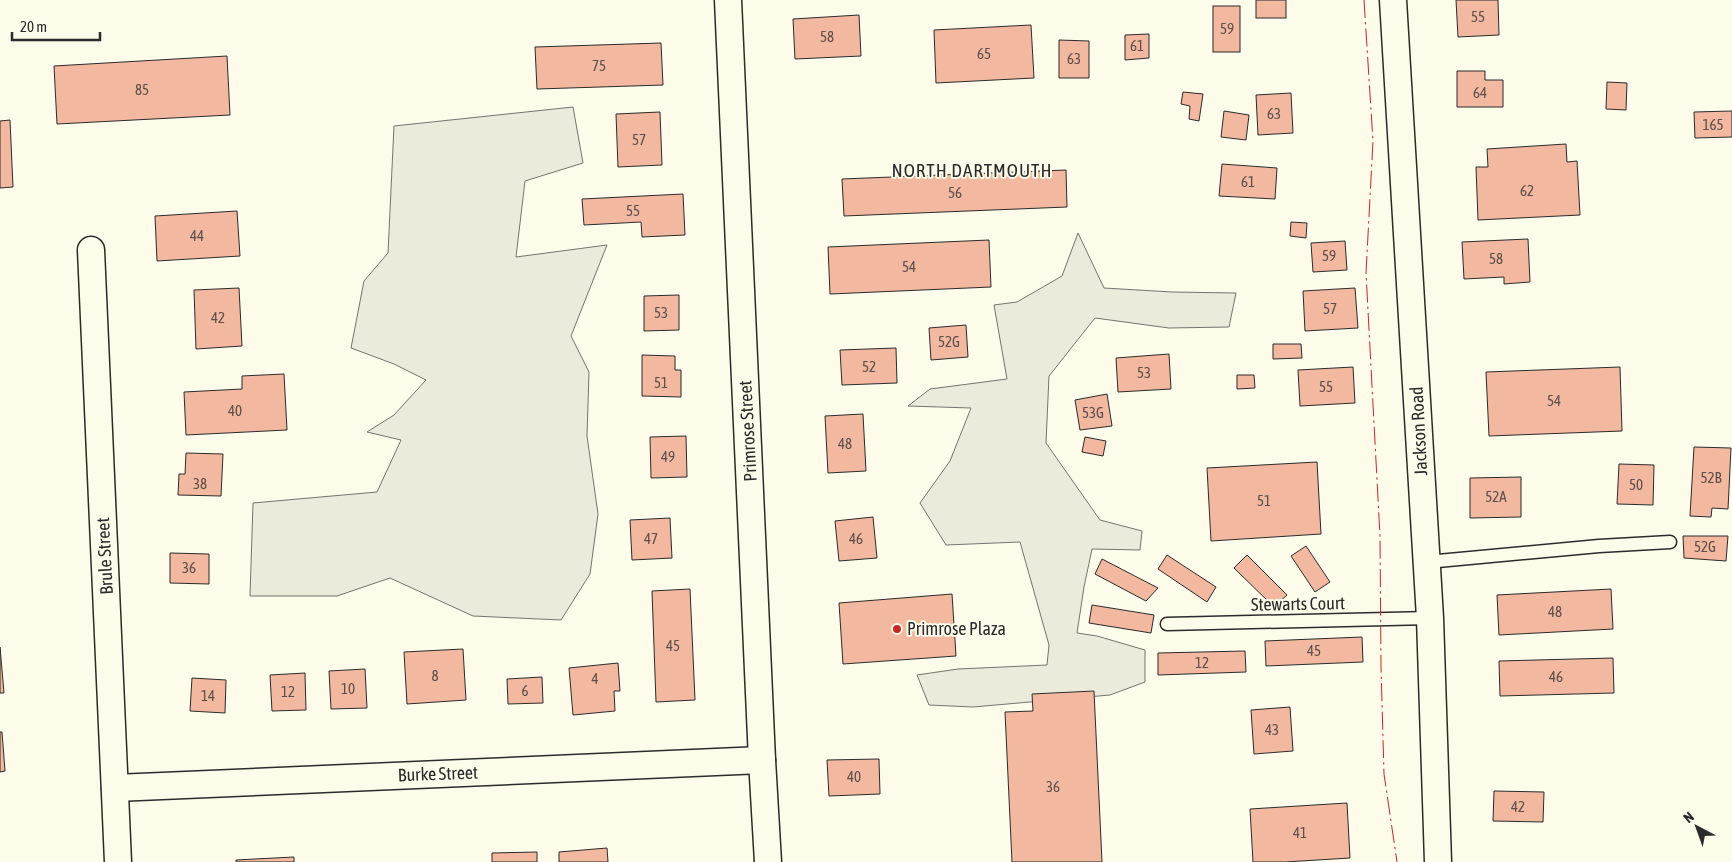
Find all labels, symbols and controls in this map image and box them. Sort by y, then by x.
house number: 55 [1471,8,1485,25]
scale bar [12,10,100,42]
text: 20 m [20,18,47,35]
house number: 59 [1220,20,1234,37]
house number: 58 [820,28,834,45]
house number: 61 [1130,37,1144,54]
house number: 65 [977,45,991,62]
house number: 63 [1067,50,1081,67]
house number: 75 [592,57,606,74]
house number: 85 [135,81,149,98]
house number: 64 [1473,84,1487,101]
house number: 63 [1267,105,1281,122]
house number: 165 [1702,116,1724,133]
house number: 57 [632,131,646,148]
district label: NORTH DARTMOUTH [892,159,1053,181]
house number: 61 [1241,173,1255,190]
house number: 62 [1520,182,1534,199]
house number: 56 [948,184,962,201]
house number: 55 [626,202,640,219]
house number: 44 [190,227,204,244]
house number: 59 [1322,247,1336,264]
house number: 58 [1489,250,1503,267]
house number: 54 [902,258,916,275]
house number: 57 [1323,300,1337,317]
house number: 53 [654,304,668,321]
house number: 42 [211,309,225,326]
house number: 52G [938,333,960,350]
house number: 52 [862,358,876,375]
house number: 53 [1137,364,1151,381]
house number: 51 [654,374,668,391]
house number: 55 [1319,378,1333,395]
street label: Primrose Street [734,380,761,482]
street label: Jackson Road [1406,386,1431,476]
house number: 54 [1547,392,1561,409]
house number: 40 [228,402,242,419]
house number: 53G [1082,404,1104,421]
house number: 48 [838,435,852,452]
house number: 49 [661,448,675,465]
house number: 52B [1700,469,1722,486]
house number: 38 [193,475,207,492]
house number: 50 [1629,476,1643,493]
house number: 52A [1485,488,1507,505]
house number: 51 [1257,492,1271,509]
street label: Brule Street [92,517,117,595]
house number: 47 [644,530,658,547]
house number: 46 [849,530,863,547]
house number: 52G [1694,538,1716,555]
house number: 36 [182,559,196,576]
street label: Stewarts Court [1251,592,1345,615]
house number: 48 [1548,603,1562,620]
place label: Primrose Plaza [907,618,1006,639]
marker: Primrose Plaza [891,623,903,635]
house number: 45 [666,637,680,654]
house number: 45 [1307,642,1321,659]
house number: 12 [1195,654,1209,671]
house number: 8 [431,667,439,684]
house number: 46 [1549,668,1563,685]
house number: 4 [591,670,599,687]
house number: 10 [341,680,355,697]
house number: 6 [521,682,529,699]
house number: 12 [281,683,295,700]
house number: 14 [201,687,215,704]
house number: 43 [1265,721,1279,738]
street label: Burke Street [398,762,478,785]
house number: 40 [847,768,861,785]
house number: 36 [1046,778,1060,795]
house number: 42 [1511,798,1525,815]
north arrow [1672,802,1722,852]
text: N [1680,808,1697,826]
house number: 41 [1293,824,1307,841]

